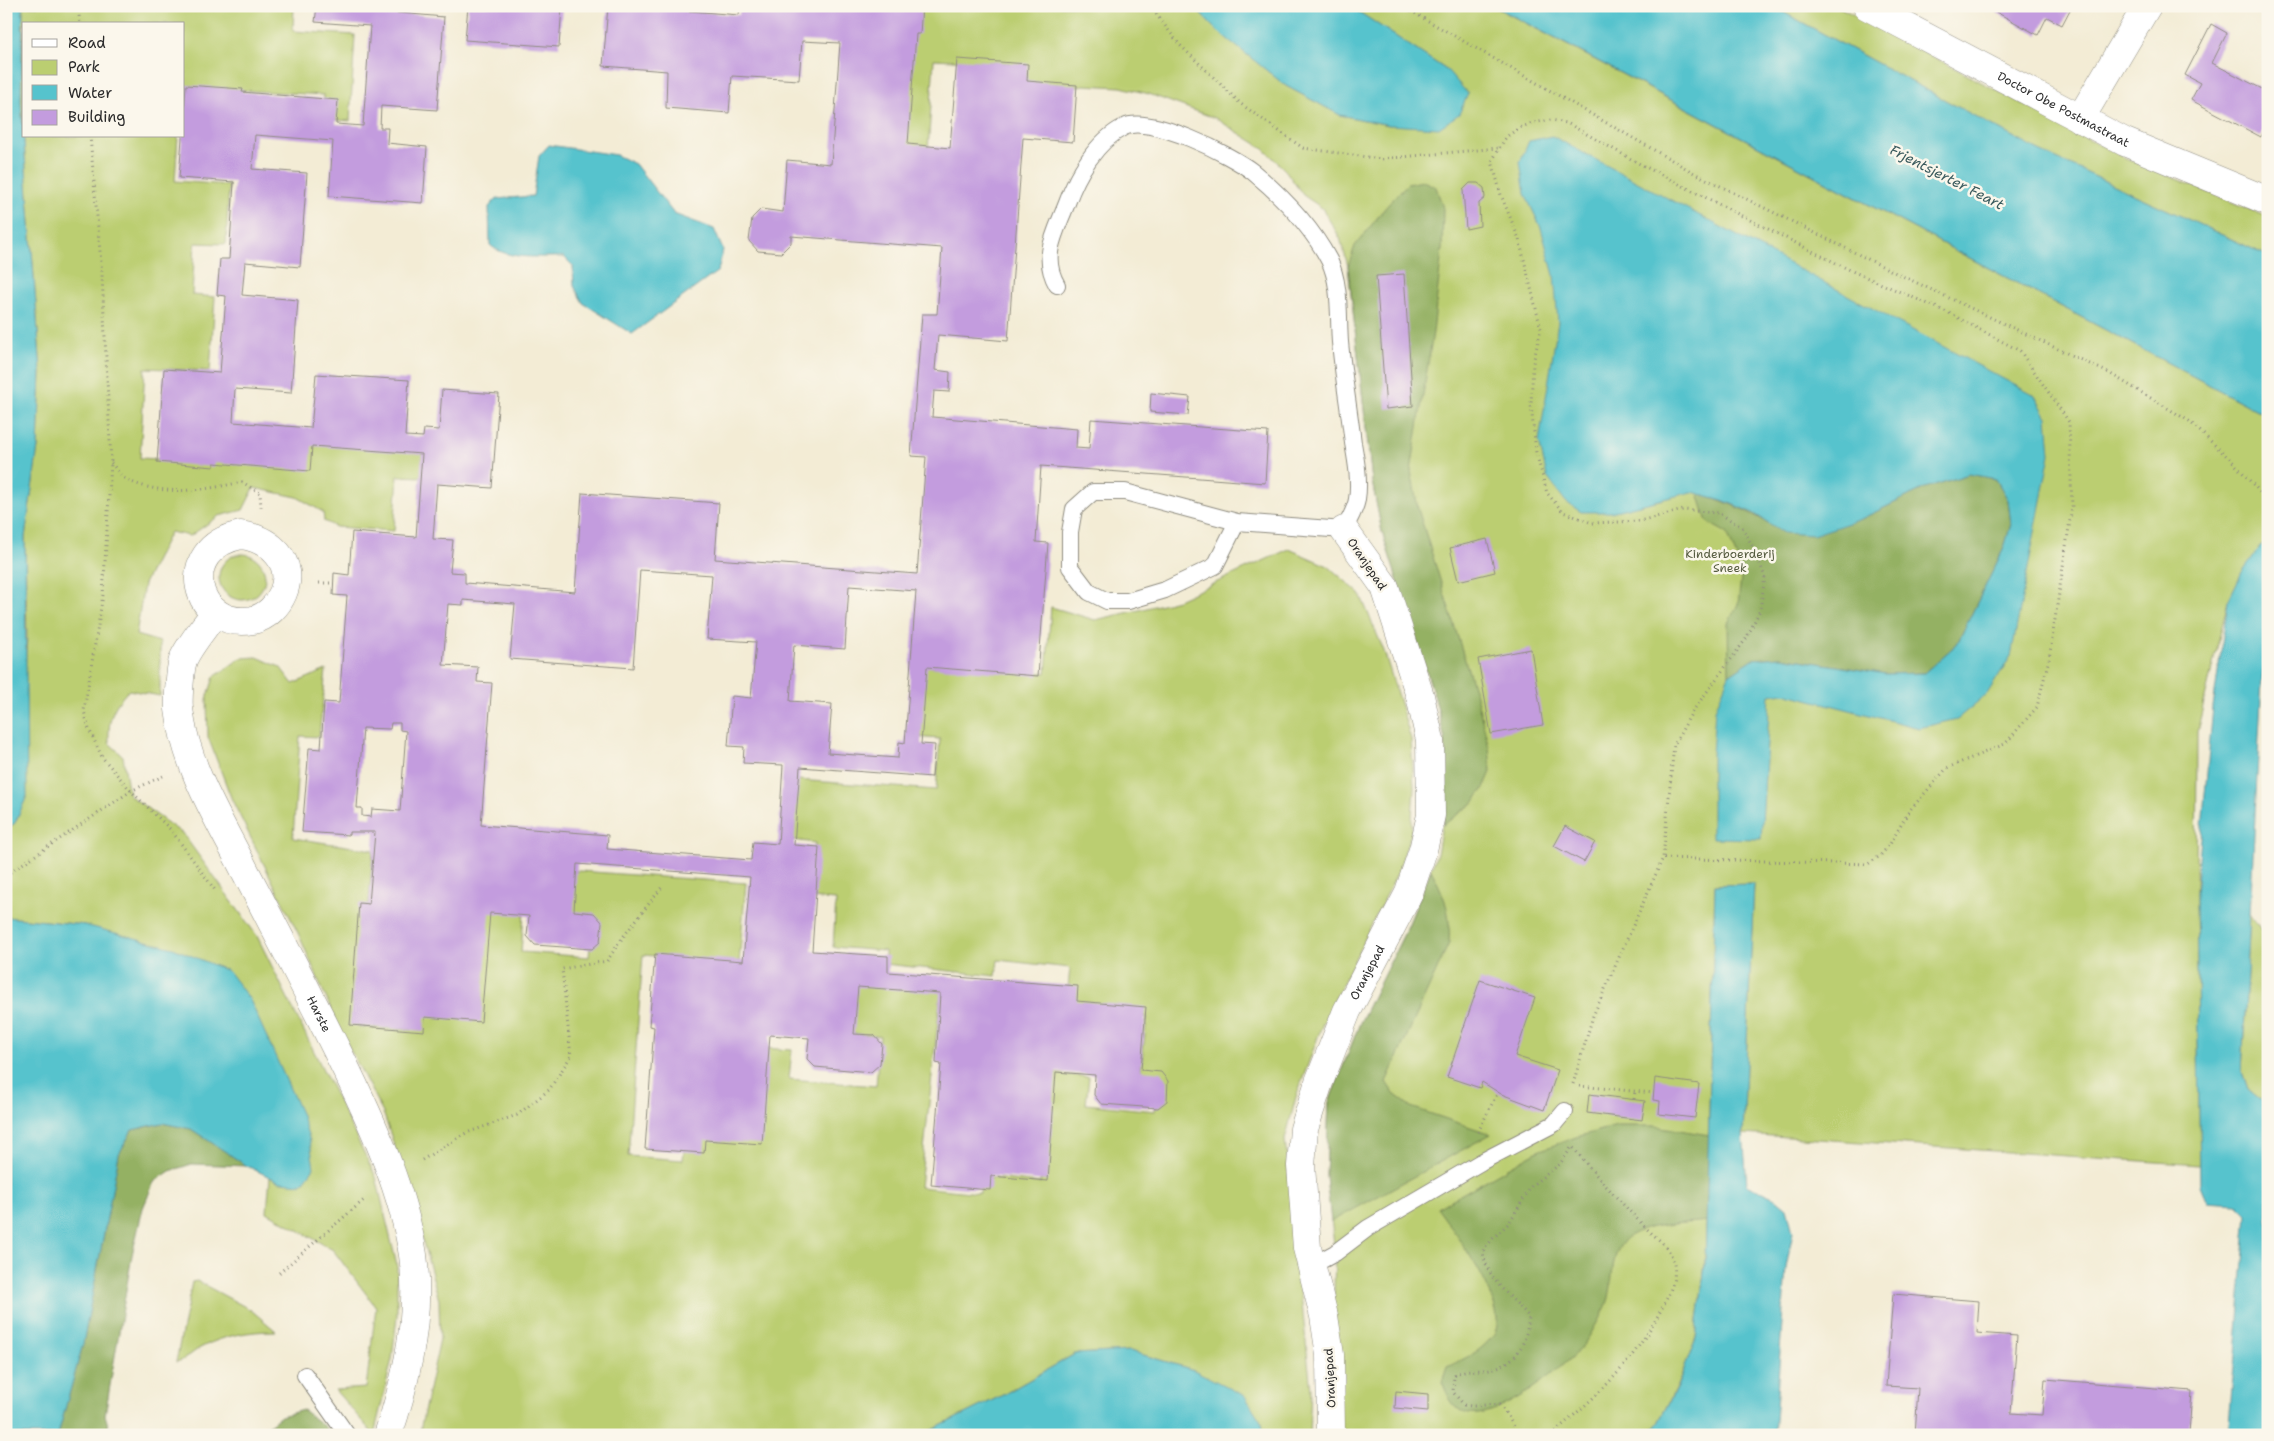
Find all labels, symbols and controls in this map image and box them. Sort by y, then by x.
legend [22,22,185,138]
text: Road [68,33,106,53]
text: Park [68,57,100,77]
street label: Doctor Obe Postmastraat [1995,68,2132,151]
text: Water [68,83,112,103]
text: Building [68,107,125,127]
water label: Frjentsjerter Feart [1887,140,2008,214]
street label: Oranjepad [1344,535,1391,594]
park label: Kinderboerderij Sneek [1685,546,1775,576]
street label: Oranjepad [1346,942,1388,1003]
street label: Harste [303,993,335,1035]
street label: Oranjepad [1320,1347,1340,1408]

